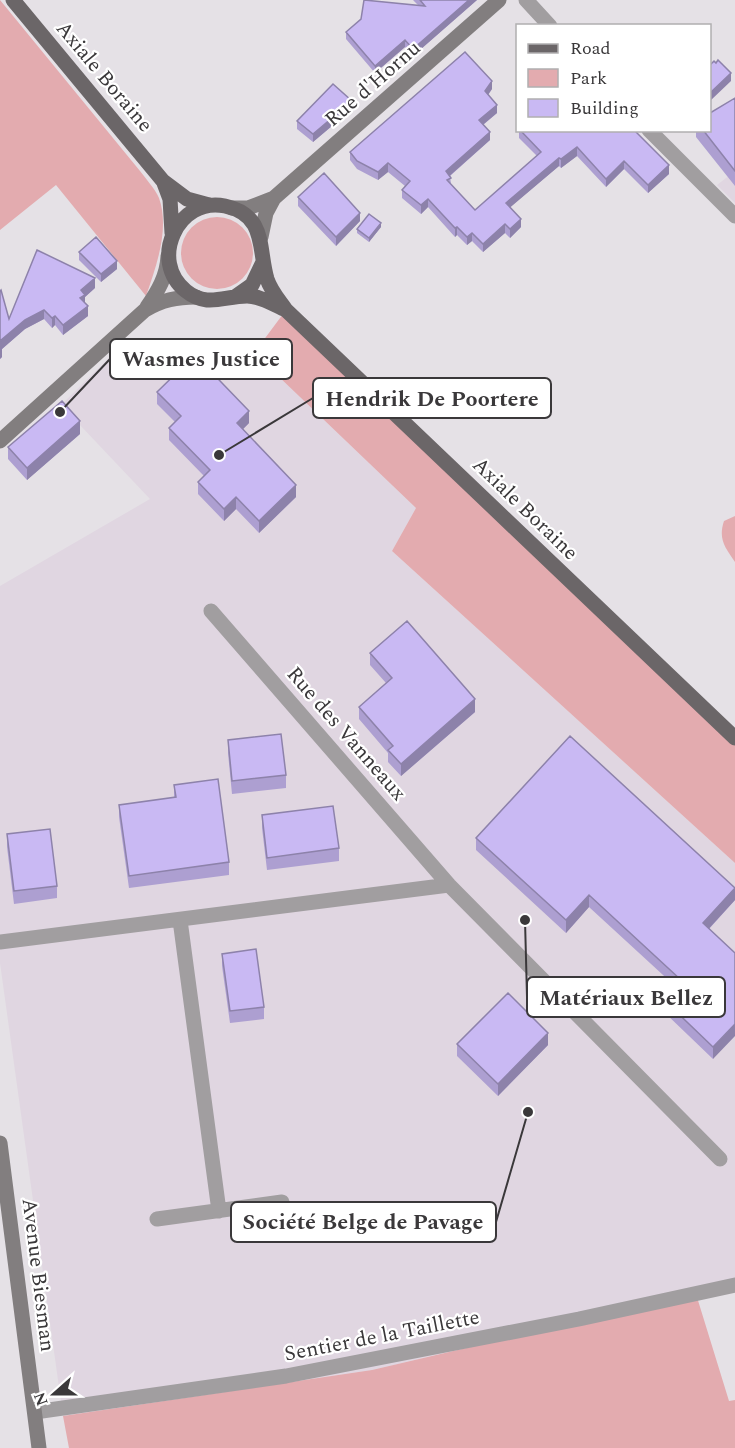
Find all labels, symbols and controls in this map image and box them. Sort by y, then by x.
street label: Axiale Boraine [48,14,160,140]
legend [516,24,711,132]
street label: Rue d'Hornu [318,33,428,135]
text: Road [570,35,611,62]
text: Park [570,65,607,92]
text: Building [570,95,639,122]
callout: Wasmes Justice [110,339,292,379]
text: Wasmes Justice [122,343,280,376]
callout: Hendrik De Poortere [313,378,551,418]
text: Hendrik De Poortere [325,383,539,416]
street label: Axiale Boraine [465,450,585,568]
street label: Rue des Vanneaux [278,660,414,808]
callout: Matériaux Bellez [527,977,725,1017]
text: Matériaux Bellez [539,982,713,1015]
street label: Avenue Biesman [13,1196,63,1354]
callout: Société Belge de Pavage [231,1202,496,1242]
text: Société Belge de Pavage [243,1206,484,1239]
street label: Sentier de la Taillette [282,1301,482,1371]
north arrow [24,1364,84,1424]
text: N [27,1389,54,1409]

